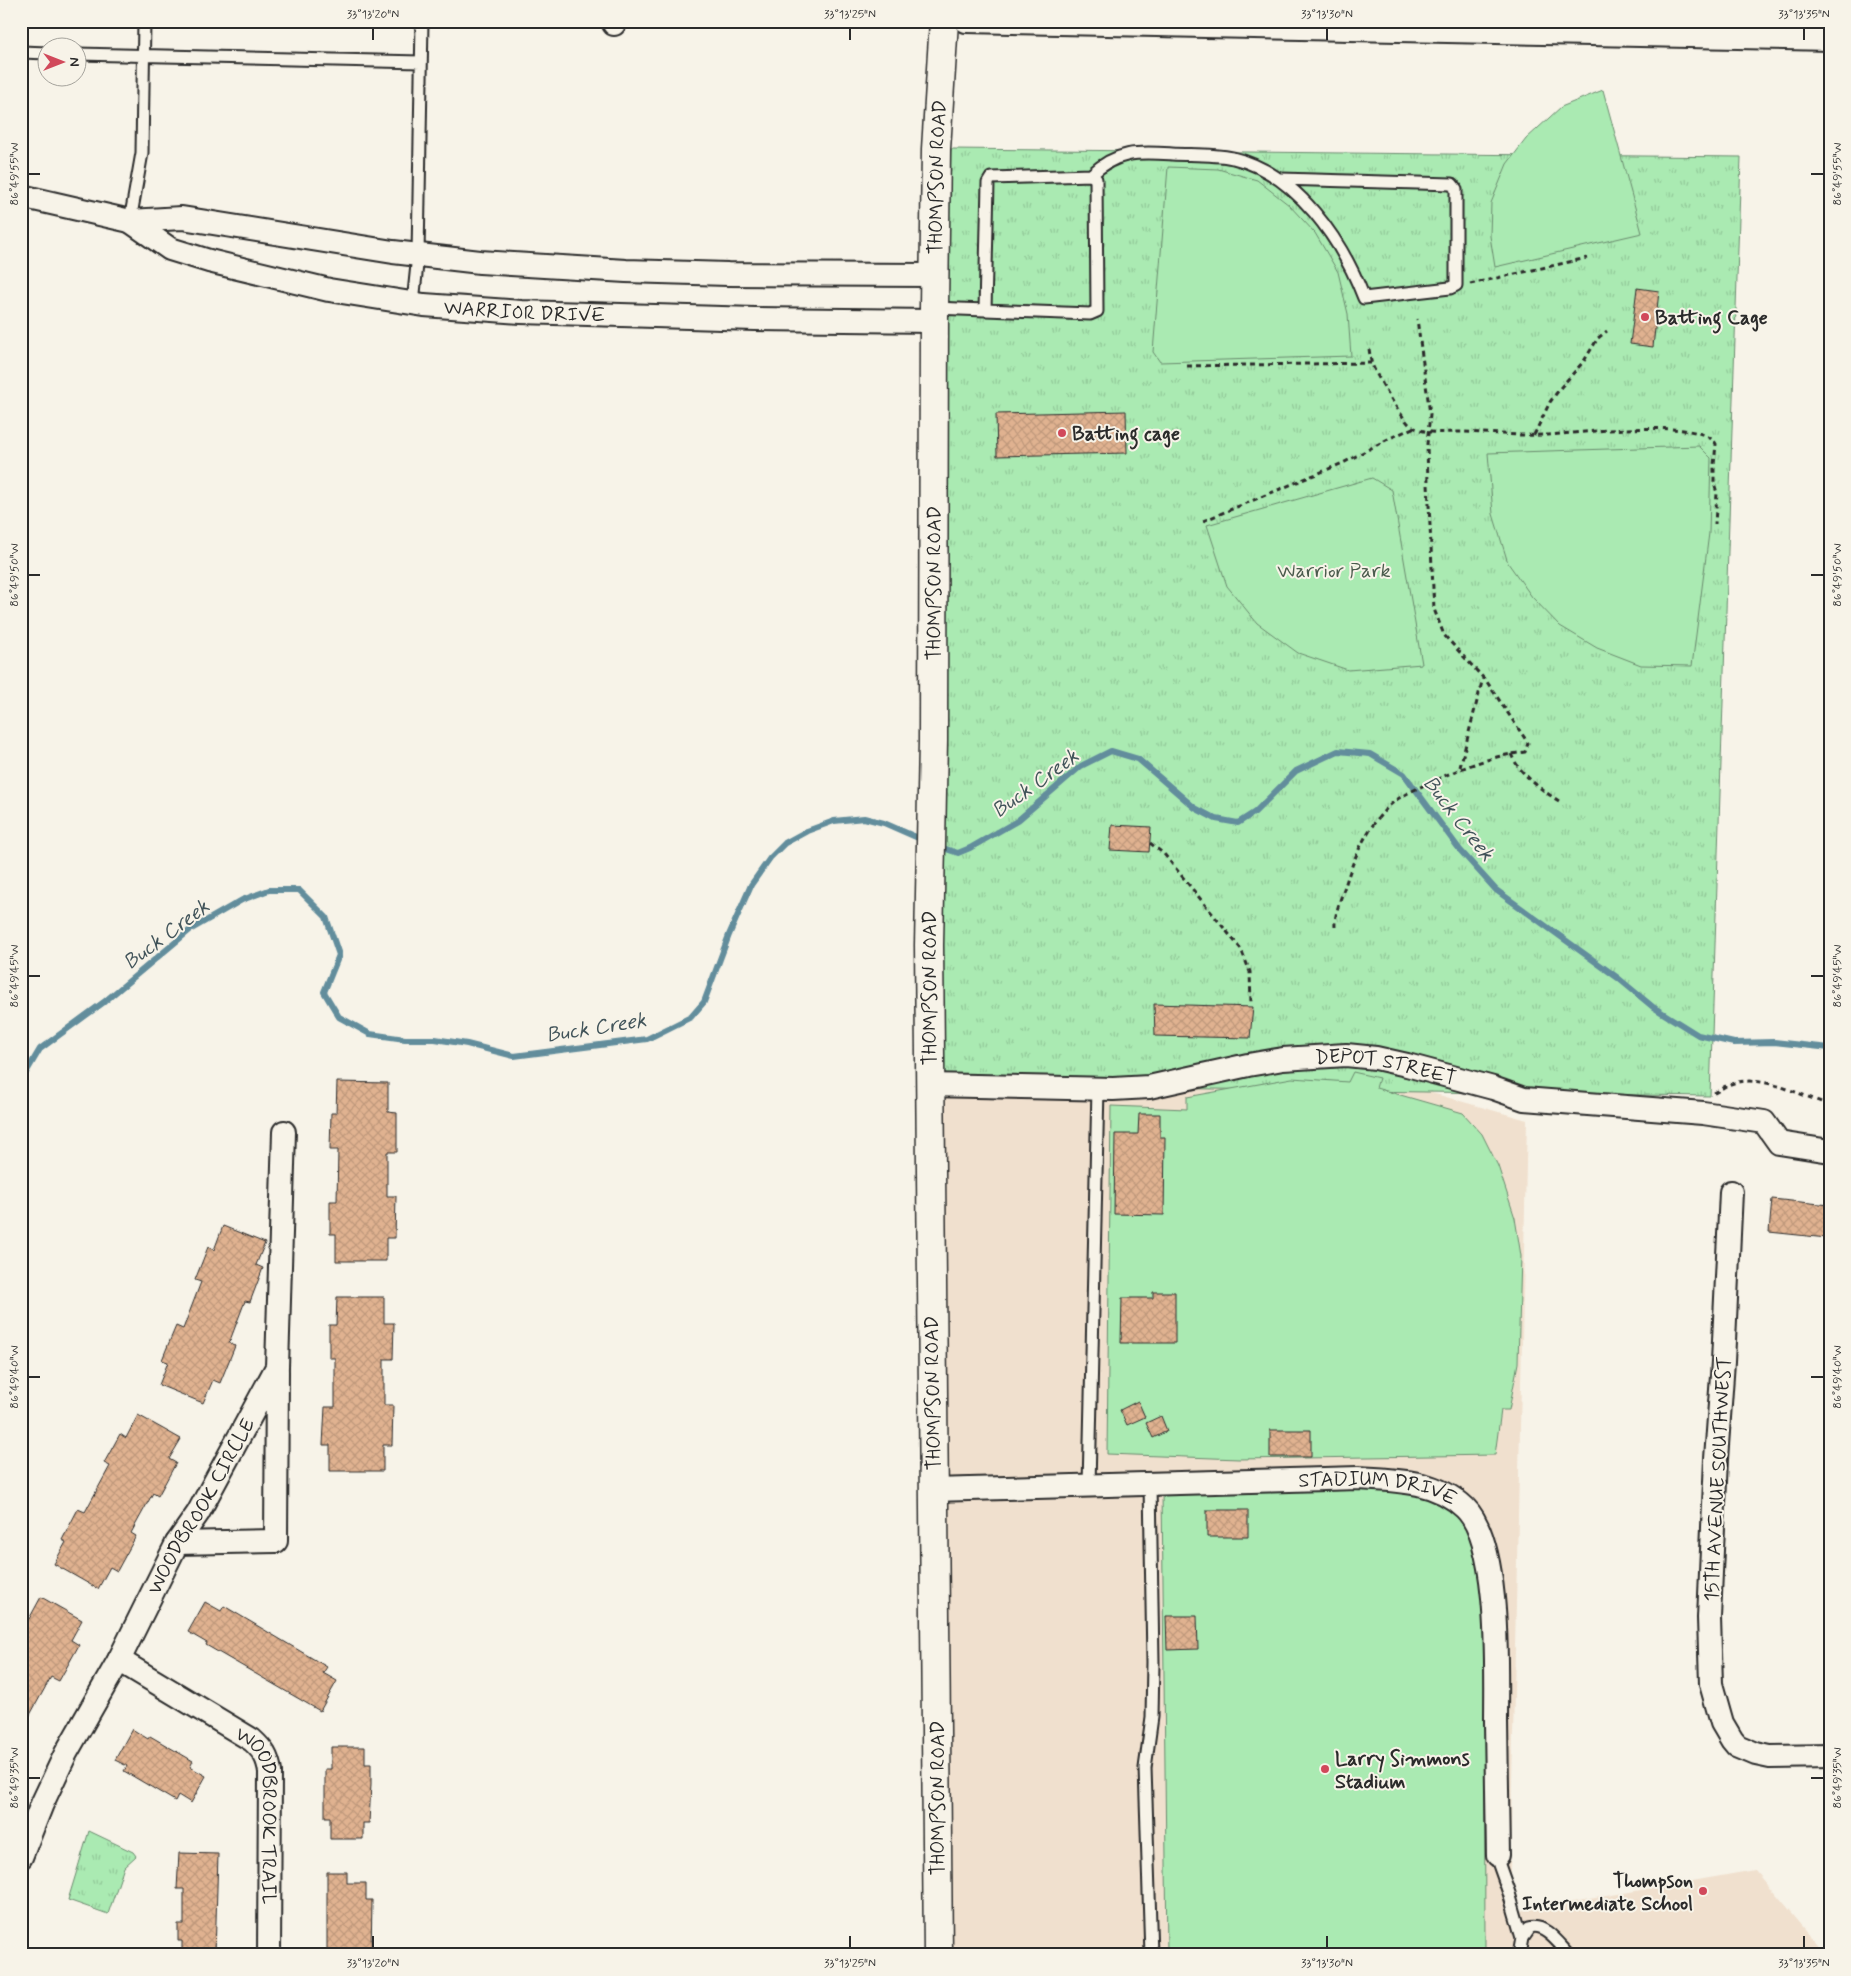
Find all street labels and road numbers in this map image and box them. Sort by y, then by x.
street label: THOMPSON ROAD [923,99,954,255]
street label: WARRIOR DRIVE [443,294,606,330]
street label: THOMPSON ROAD [921,506,949,661]
street label: THOMPSON ROAD [917,911,944,1065]
street label: DEPOT STREET [1314,1043,1459,1093]
street label: THOMPSON ROAD [919,1315,948,1471]
street label: 15TH AVENUE SOUTHWEST [1699,1356,1738,1603]
street label: WOODBROOK CIRCLE [142,1413,262,1599]
street label: STADIUM DRIVE [1298,1466,1462,1513]
street label: WOODBROOK TRAIL [230,1721,282,1905]
street label: THOMPSON ROAD [925,1721,952,1875]

